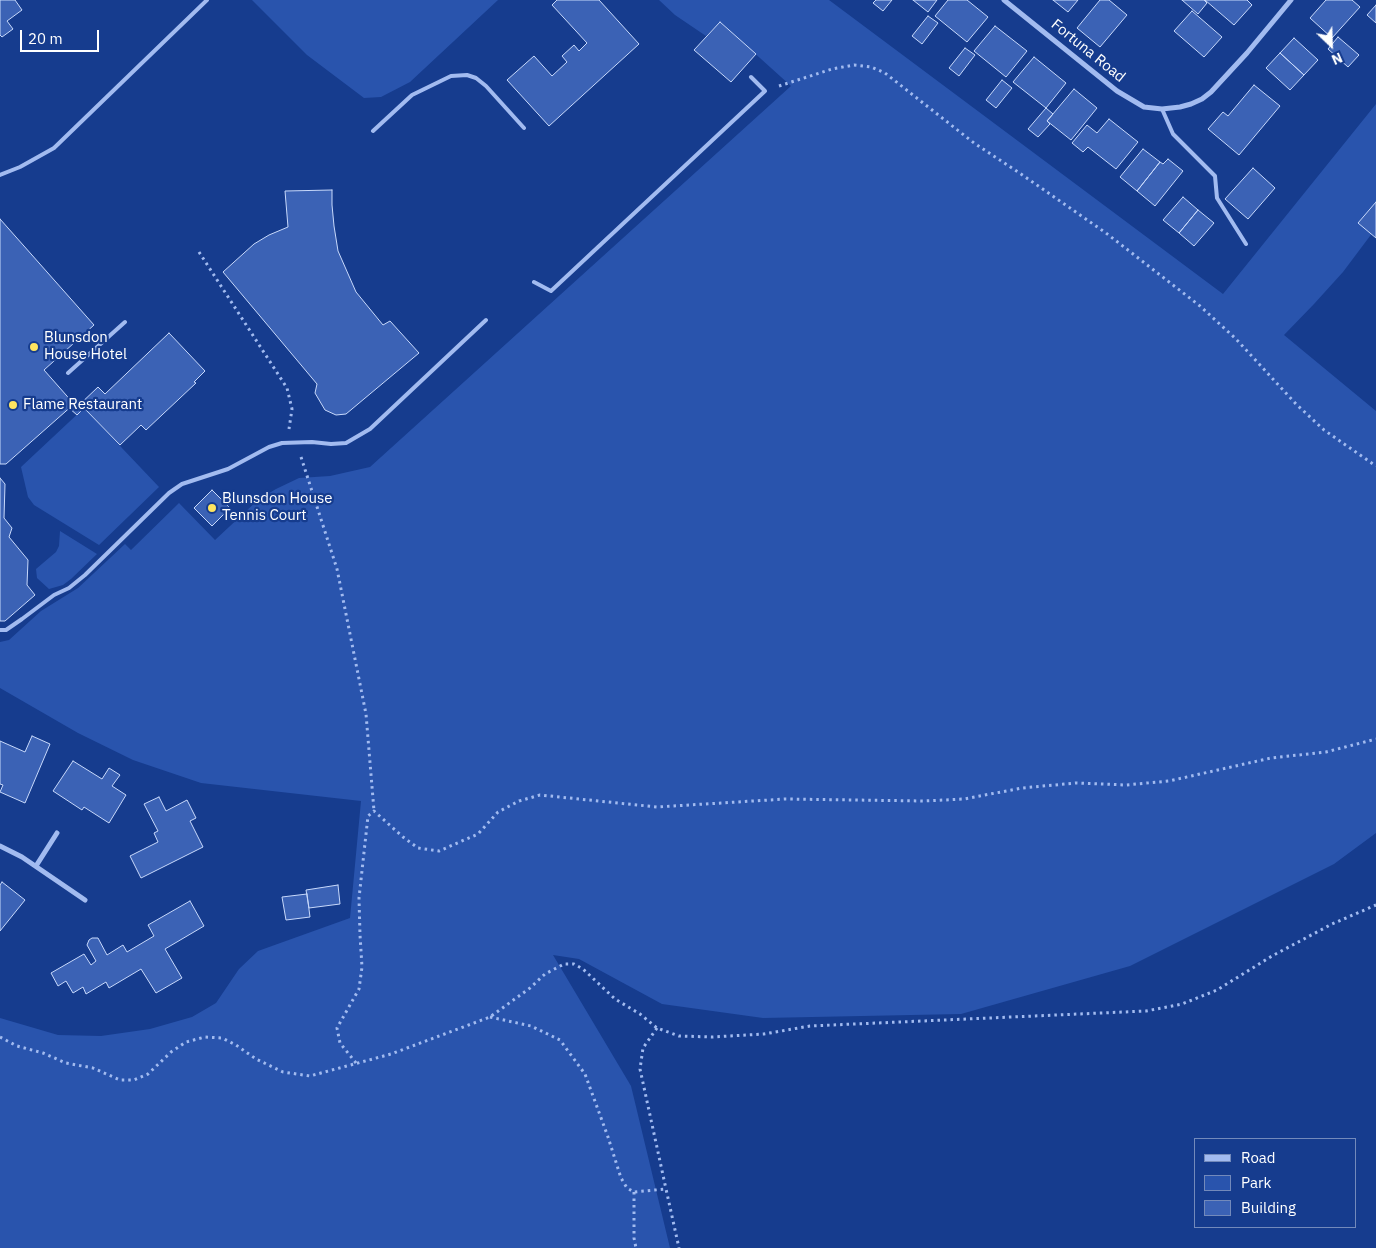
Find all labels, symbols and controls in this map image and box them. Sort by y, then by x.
street label: Fortuna Road [1047,16,1129,86]
scale bar [22,20,101,52]
north arrow [1306,20,1356,70]
text: 20 m [28,29,63,48]
text: N [1329,48,1345,69]
place label: Blunsdon House Hotel [44,329,127,364]
marker: Blunsdon House Hotel [28,341,40,353]
place label: Flame Restaurant [23,396,142,414]
marker: Flame Restaurant [7,399,19,411]
place label: Blunsdon House Tennis Court [222,490,332,525]
marker: Blunsdon House Tennis Court [206,502,218,514]
legend [1194,1138,1356,1228]
text: Road [1241,1148,1276,1167]
text: Park [1241,1173,1271,1192]
text: Building [1241,1198,1296,1217]

